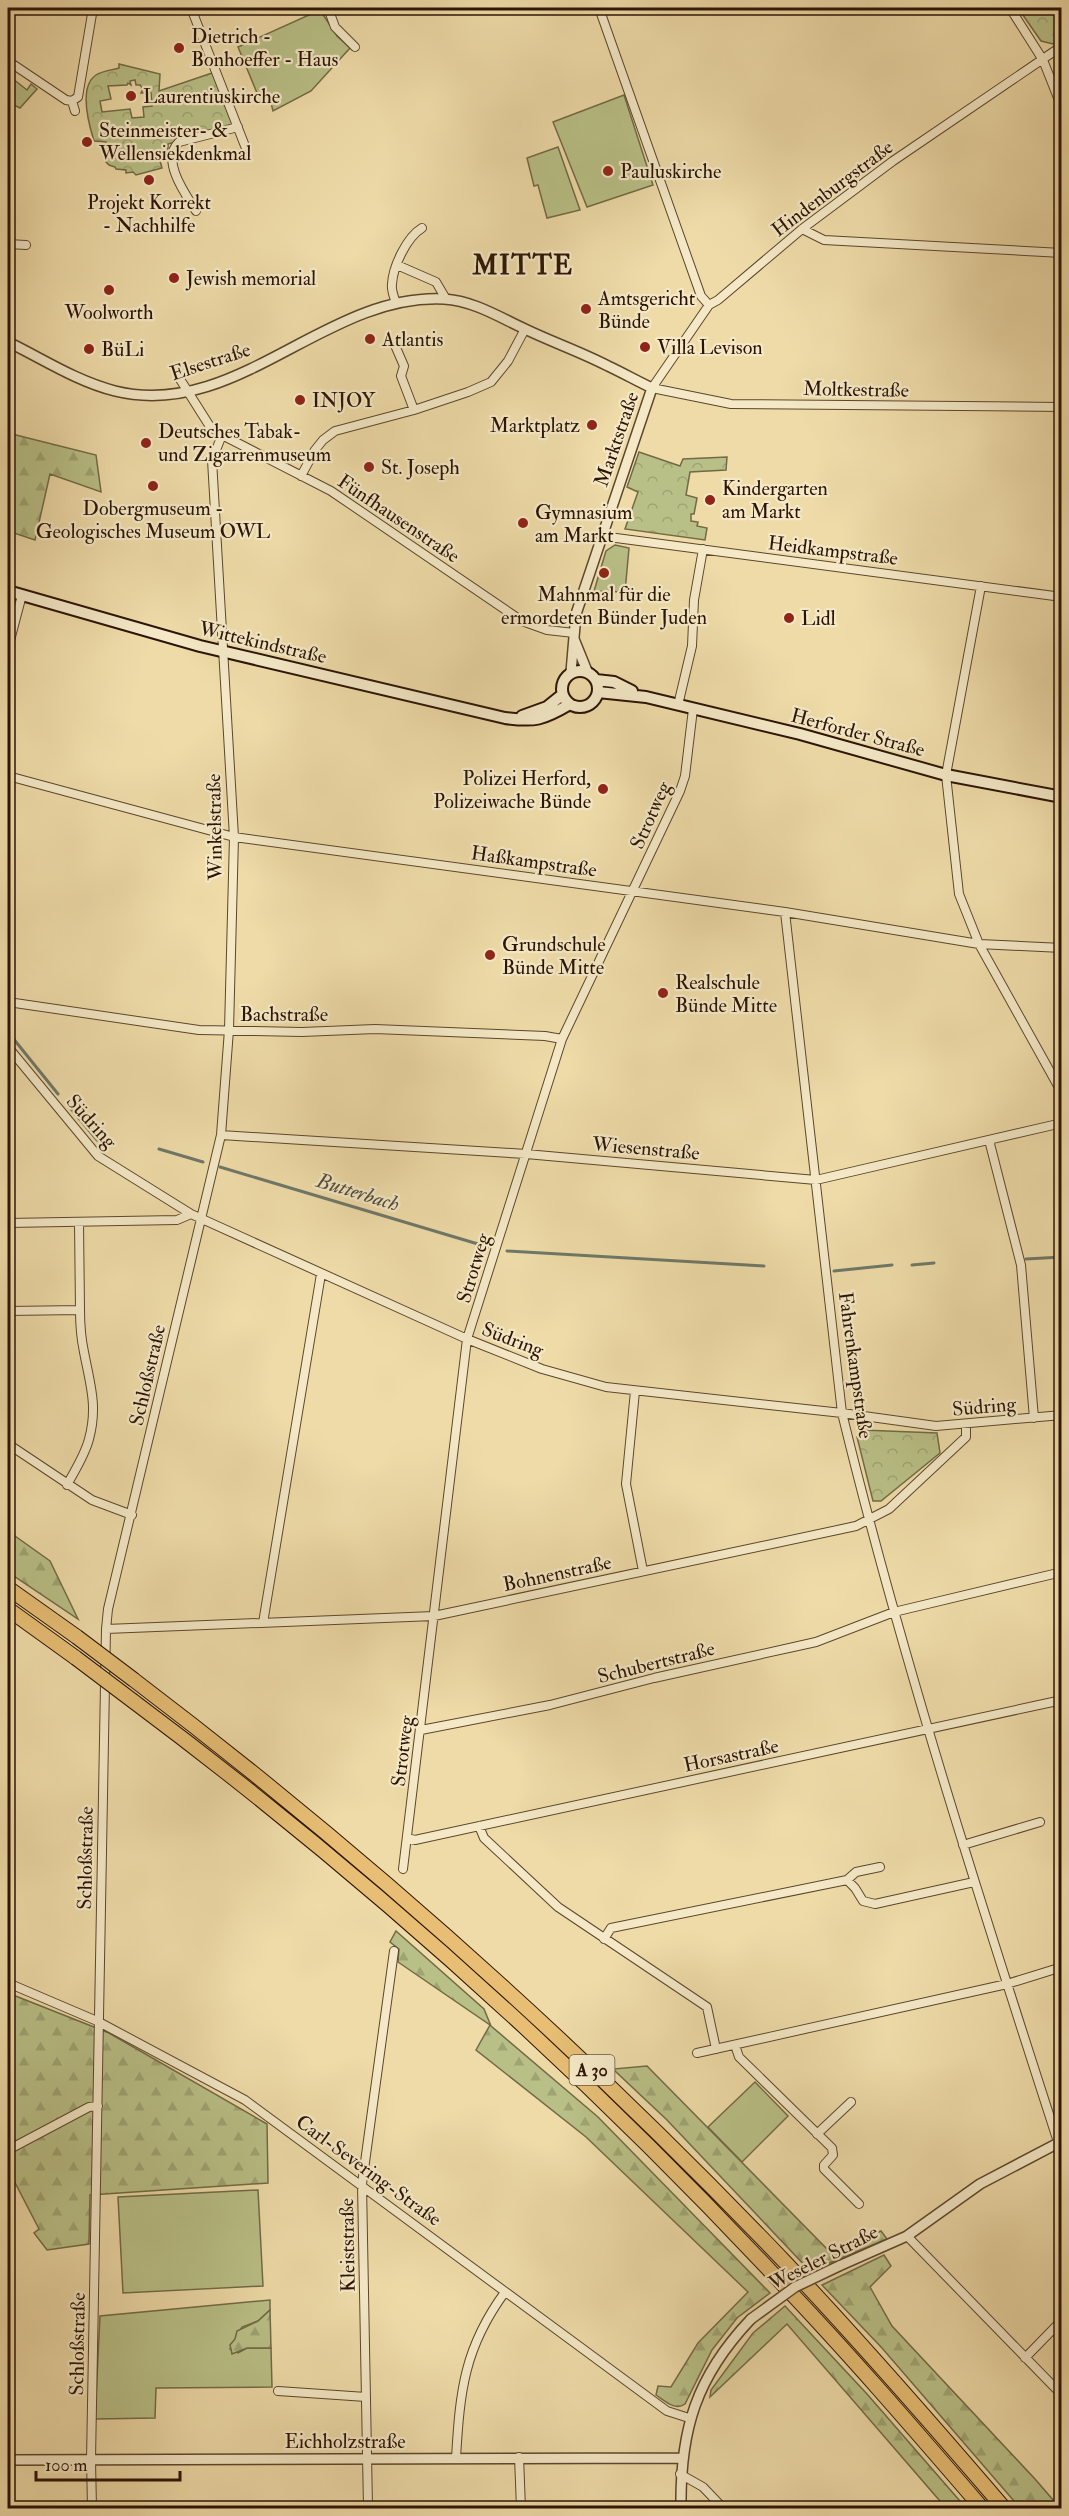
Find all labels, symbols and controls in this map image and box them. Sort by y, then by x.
place label: Dietrich - Bonhoeffer - Haus [191,24,339,72]
marker: Dietrich - Bonhoeffer - Haus [172,41,186,55]
place label: Laurentiuskirche [143,84,280,109]
marker: Laurentiuskirche [124,89,138,103]
place label: Steinmeister- & Wellensiekdenkmal [98,118,251,166]
marker: Steinmeister- & Wellensiekdenkmal [80,135,94,149]
street label: Hindenburgstraße [767,135,898,242]
place label: Pauluskirche [620,159,721,184]
marker: Pauluskirche [601,164,615,178]
marker: Projekt Korrekt - Nachhilfe [142,173,156,187]
place label: Projekt Korrekt - Nachhilfe [87,190,211,238]
district label: MITTE [472,250,573,282]
place label: Jewish memorial [185,266,316,291]
marker: Jewish memorial [167,271,181,285]
marker: Woolworth [102,283,116,297]
place label: Amtsgericht Bünde [597,286,696,334]
place label: Woolworth [64,300,154,325]
marker: Amtsgericht Bünde [579,302,593,316]
place label: Atlantis [381,327,444,352]
marker: Atlantis [363,332,377,346]
place label: Villa Levison [657,335,763,360]
place label: BüLi [101,337,144,362]
street label: Elsestraße [167,337,253,386]
marker: Villa Levison [638,340,652,354]
marker: BüLi [82,342,96,356]
street label: Moltkestraße [803,376,909,403]
place label: INJOY [312,388,377,413]
street label: Marktstraße [589,388,644,490]
marker: INJOY [293,393,307,407]
place label: Marktplatz [490,413,580,439]
marker: Marktplatz [585,418,599,432]
place label: Deutsches Tabak- und Zigarrenmuseum [158,419,332,467]
marker: Deutsches Tabak- und Zigarrenmuseum [139,436,153,450]
place label: St. Joseph [381,455,460,481]
marker: St. Joseph [362,460,376,474]
street label: Fünfhausenstraße [333,468,465,568]
place label: Kindergarten am Markt [722,476,828,524]
marker: Dobergmuseum - Geologisches Museum OWL [146,479,160,493]
marker: Kindergarten am Markt [703,493,717,507]
place label: Dobergmuseum - Geologisches Museum OWL [36,496,271,544]
place label: Gymnasium am Markt [535,500,633,548]
marker: Gymnasium am Markt [516,516,530,530]
street label: Heidkampstraße [766,530,899,572]
marker: Mahnmal für die ermordeten Bünder Juden [597,566,611,580]
place label: Mahnmal für die ermordeten Bünder Juden [501,582,707,630]
place label: Lidl [801,606,836,631]
marker: Lidl [782,611,796,625]
street label: Wittekindstraße [196,615,329,669]
street label: Herforder Straße [788,703,928,762]
place label: Polizei Herford, Polizeiwache Bünde [433,766,591,814]
street label: Winkelstraße [201,773,228,882]
street label: Strotweg [624,776,677,853]
marker: Polizei Herford, Polizeiwache Bünde [596,782,610,796]
street label: Haßkampstraße [469,840,598,884]
place label: Grundschule Bünde Mitte [502,932,606,980]
marker: Grundschule Bünde Mitte [483,948,497,962]
place label: Realschule Bünde Mitte [675,970,777,1018]
marker: Realschule Bünde Mitte [656,986,670,1000]
street label: Bachstraße [240,1002,328,1027]
street label: Südring [61,1089,123,1154]
street label: Wiesenstraße [590,1131,701,1166]
water label: Butterbach [312,1167,403,1218]
street label: Strotweg [451,1229,496,1306]
street label: Fahrenkampstraße [832,1290,878,1440]
street label: Südring [478,1316,548,1363]
street label: Schloßstraße [124,1322,171,1428]
street label: Südring [951,1391,1018,1422]
street label: Bohnenstraße [501,1550,614,1597]
street label: Schubertstraße [595,1636,717,1689]
street label: Strotweg [386,1713,419,1788]
street label: Horsastraße [681,1733,781,1778]
street label: Schloßstraße [72,1806,99,1910]
road number: A 30 [570,2055,614,2085]
street label: Carl-Severing-Straße [291,2109,446,2232]
street label: Kleiststraße [334,2198,361,2292]
street label: Weseler Straße [763,2219,882,2296]
street label: Schloßstraße [64,2292,91,2396]
street label: Eichholzstraße [284,2429,406,2454]
scale bar [36,2444,180,2482]
text: 100 m [45,2454,88,2477]

